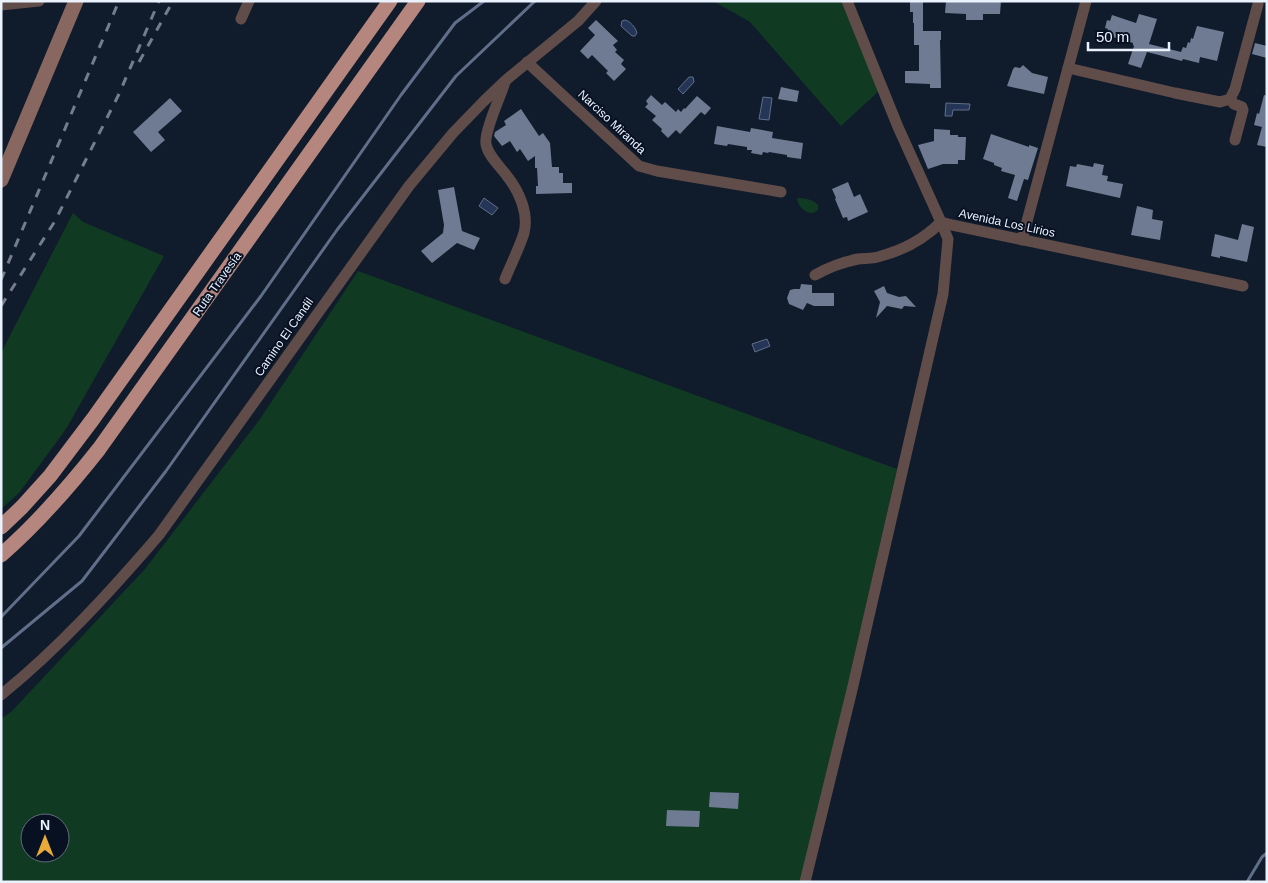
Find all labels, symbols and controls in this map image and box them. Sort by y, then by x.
scale bar [1088,20,1169,52]
text: 50 m [1096,28,1129,45]
street label: Narciso Miranda [575,87,649,157]
street label: Avenida Los Lirios [958,206,1056,240]
street label: Ruta Travesía [190,249,244,319]
street label: Camino El Candil [252,295,316,379]
north arrow [20,813,70,863]
text: N [40,817,50,833]

